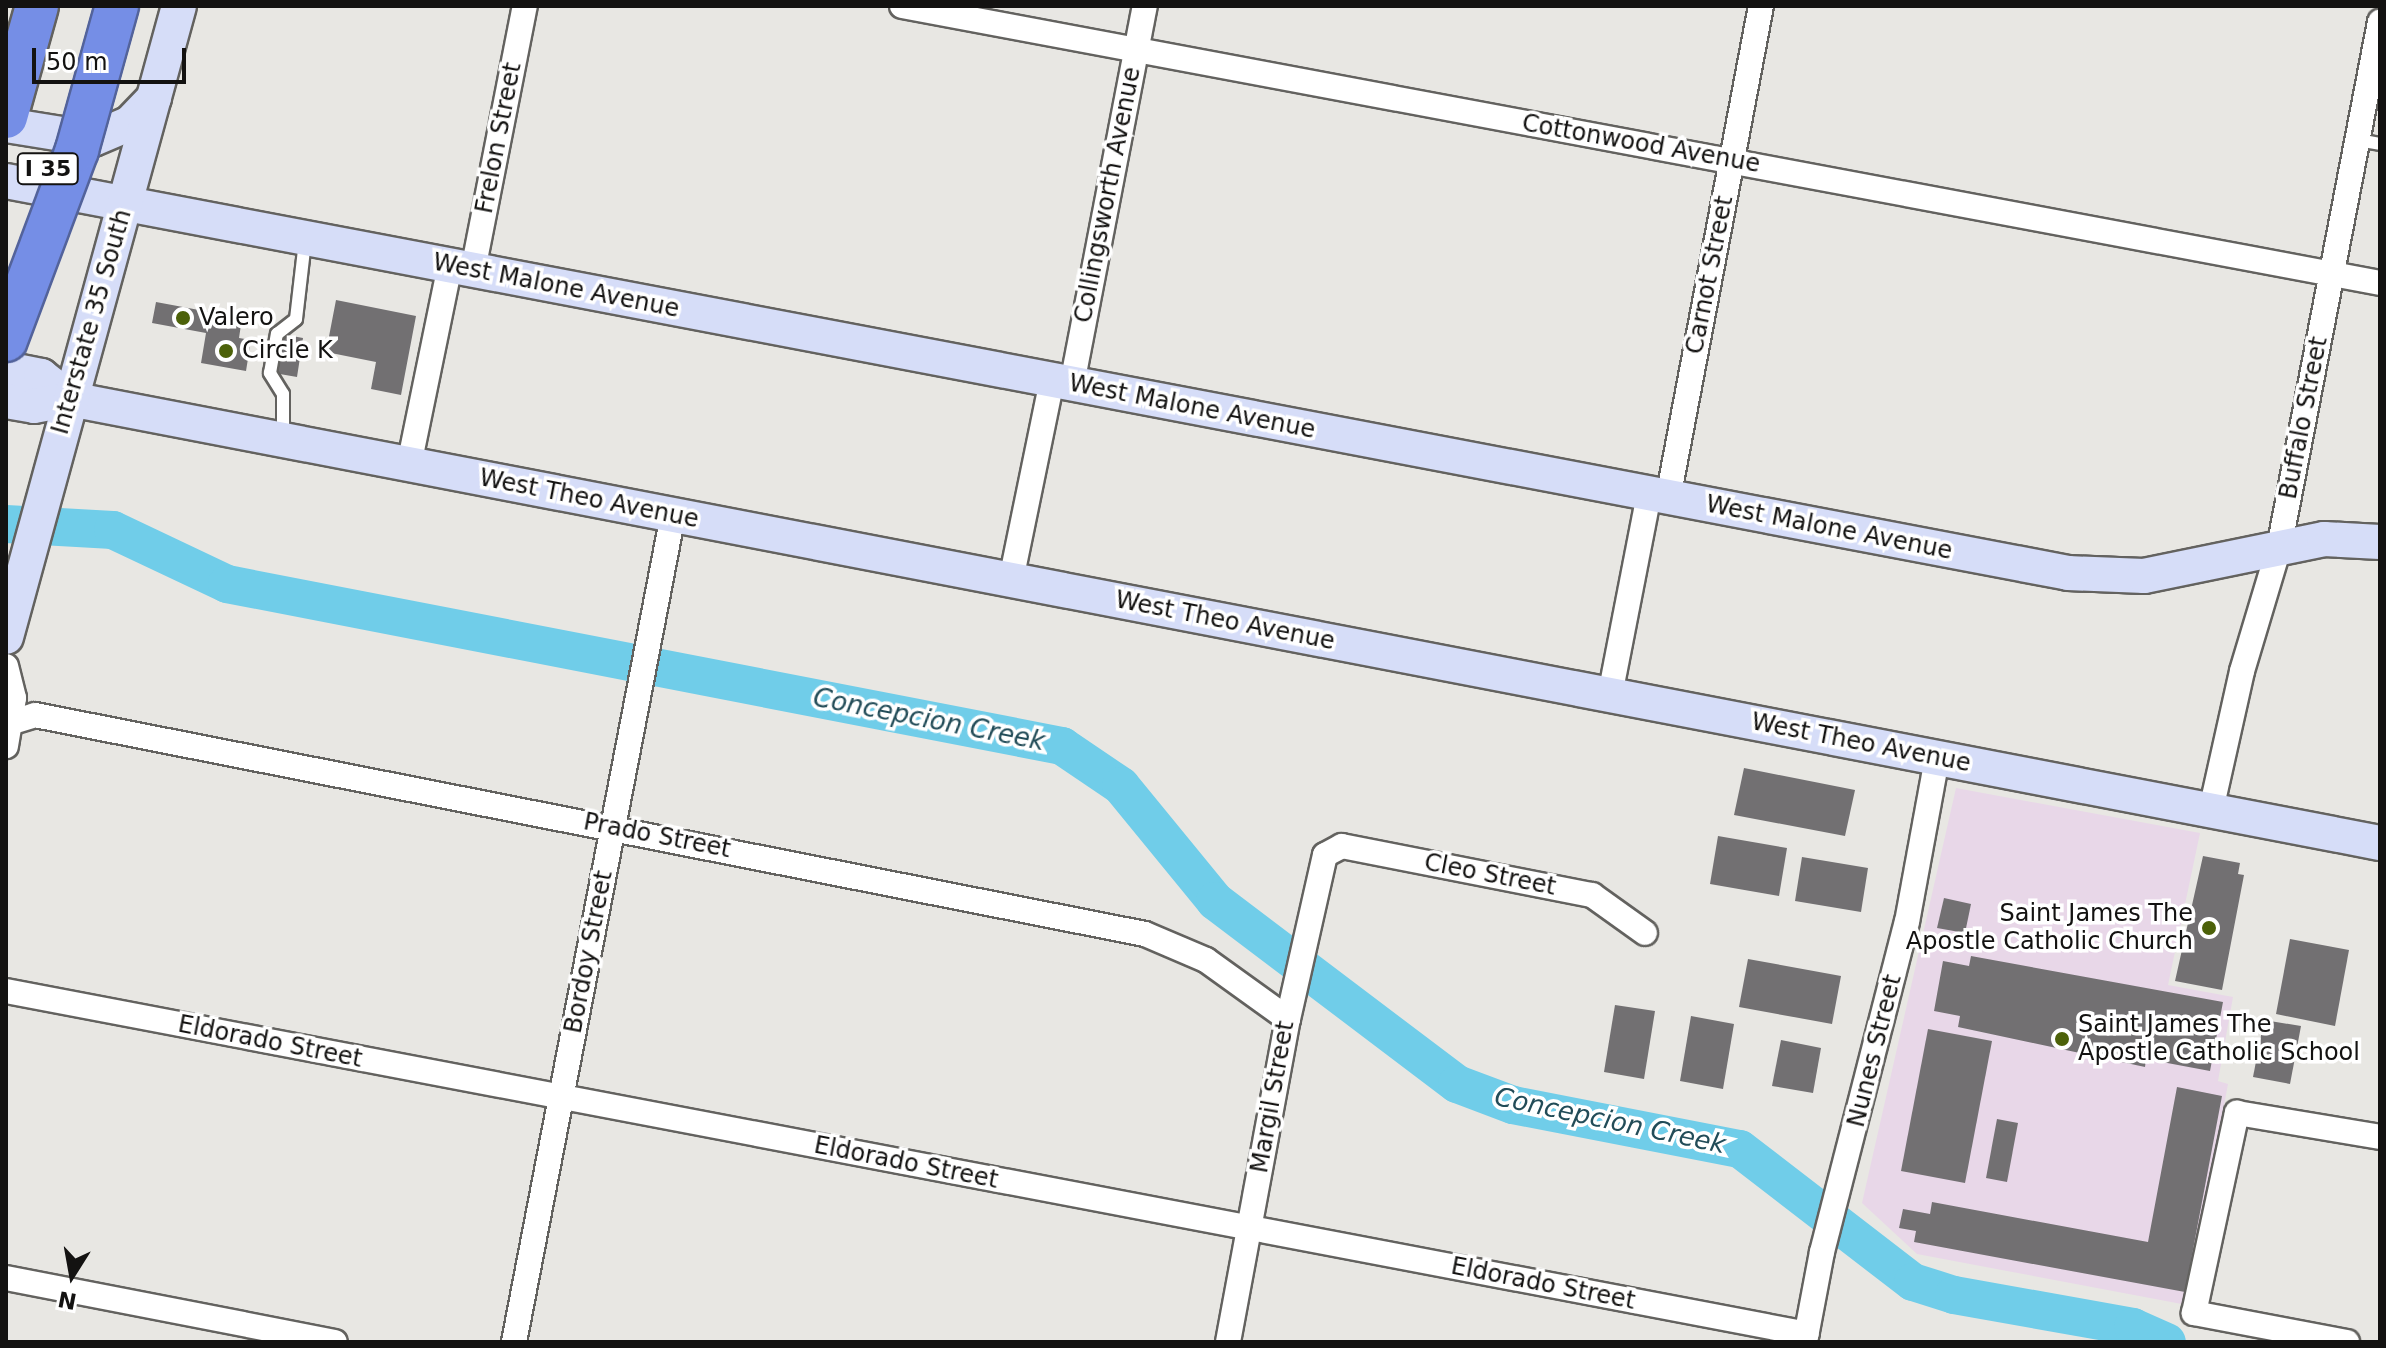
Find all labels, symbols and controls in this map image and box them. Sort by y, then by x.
scale bar [36,32,190,82]
text: 50 m [46,48,108,76]
street label: Frelon Street [470,60,528,216]
street label: Collingsworth Avenue [1069,65,1147,325]
street label: Cottonwood Avenue [1520,109,1762,179]
road number: I 35 [16,151,80,187]
street label: Carnot Street [1681,193,1739,357]
street label: Interstate 35 South [46,206,138,438]
street label: West Malone Avenue [430,248,682,324]
place label: Valero [199,304,274,332]
marker: Valero [174,309,192,327]
street label: Buffalo Street [2274,334,2334,502]
place label: Circle K [242,337,333,365]
marker: Circle K [217,342,235,360]
street label: West Malone Avenue [1066,369,1318,445]
street label: West Theo Avenue [477,464,701,534]
street label: West Malone Avenue [1703,490,1955,566]
street label: West Theo Avenue [1113,586,1337,656]
water label: Concepcion Creek [810,682,1048,758]
street label: West Theo Avenue [1749,708,1973,778]
street label: Prado Street [581,808,733,864]
street label: Cleo Street [1422,848,1558,902]
street label: Bordoy Street [559,868,619,1036]
place label: Saint James The Apostle Catholic Church [1906,900,2193,956]
marker: Saint James The Apostle Catholic Church [2200,919,2218,937]
street label: Nunes Street [1842,972,1908,1130]
street label: Eldorado Street [176,1010,364,1074]
place label: Saint James The Apostle Catholic School [2078,1011,2360,1067]
street label: Margil Street [1245,1019,1301,1175]
marker: Saint James The Apostle Catholic School [2053,1030,2071,1048]
water label: Concepcion Creek [1492,1081,1728,1161]
street label: Eldorado Street [812,1131,1000,1195]
north arrow [32,1236,112,1316]
street label: Eldorado Street [1449,1252,1637,1316]
text: N [56,1286,79,1314]

